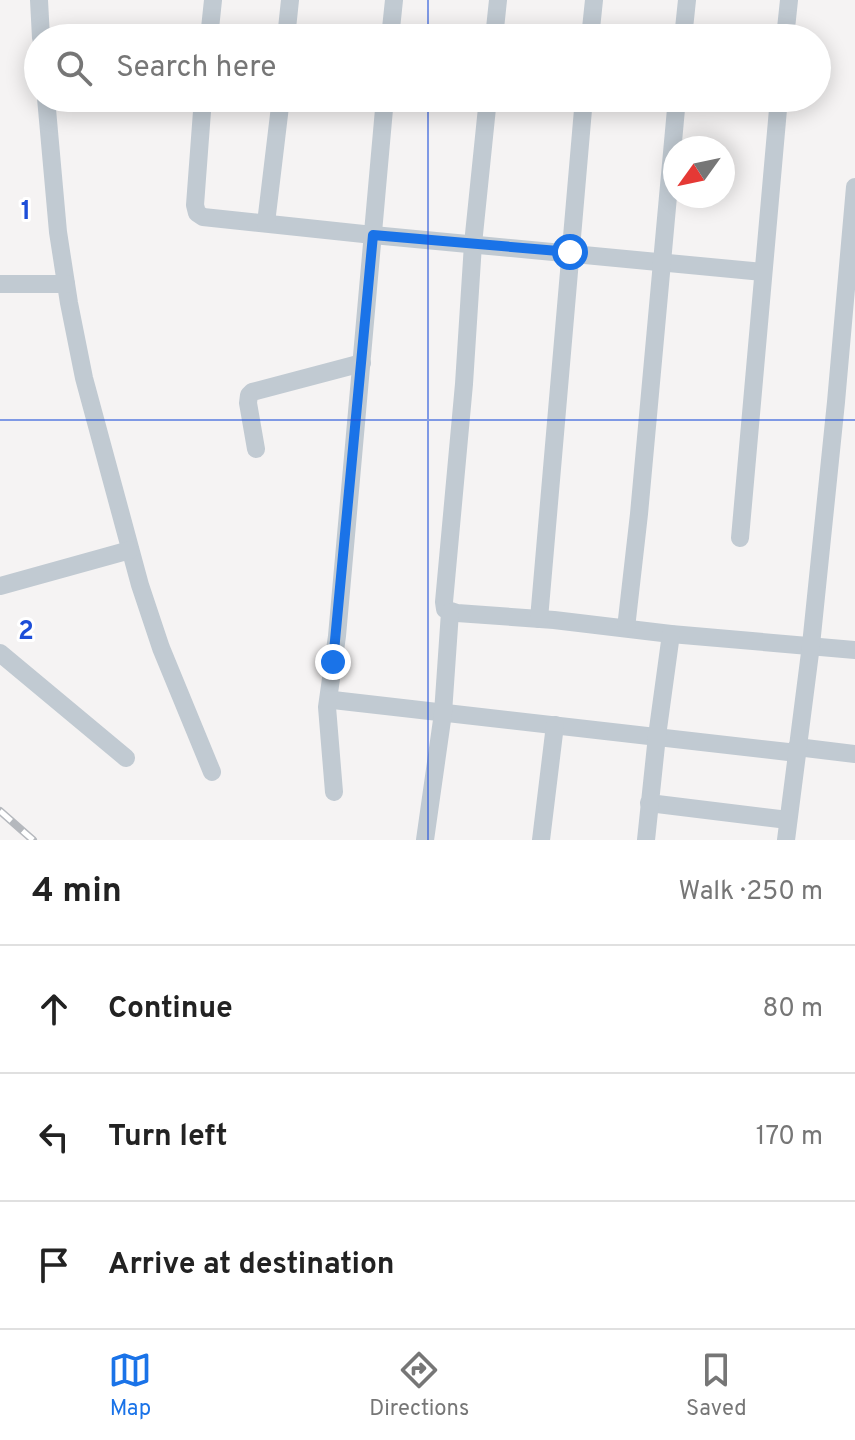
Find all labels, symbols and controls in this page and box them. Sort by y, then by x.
search box [24,24,831,112]
icon: search [52,46,96,90]
text: Search here [116,50,276,87]
north arrow [663,136,735,208]
text: 1 [21,196,31,229]
route start [552,234,588,270]
text: 2 [18,616,34,649]
route end [315,644,351,680]
text: 4 min [32,871,122,914]
text: Walk · 250 m [678,876,823,909]
icon: ahead [32,987,76,1031]
text: Continue [108,991,233,1028]
text: 80 m [763,993,823,1026]
icon: left [32,1115,76,1159]
text: Turn left [108,1119,228,1156]
text: 170 m [756,1121,823,1154]
icon: arrive [32,1243,76,1287]
text: Arrive at destination [108,1247,394,1284]
tab: Map [108,1348,152,1423]
tab: Directions [369,1348,469,1423]
tab: Saved [686,1348,747,1423]

